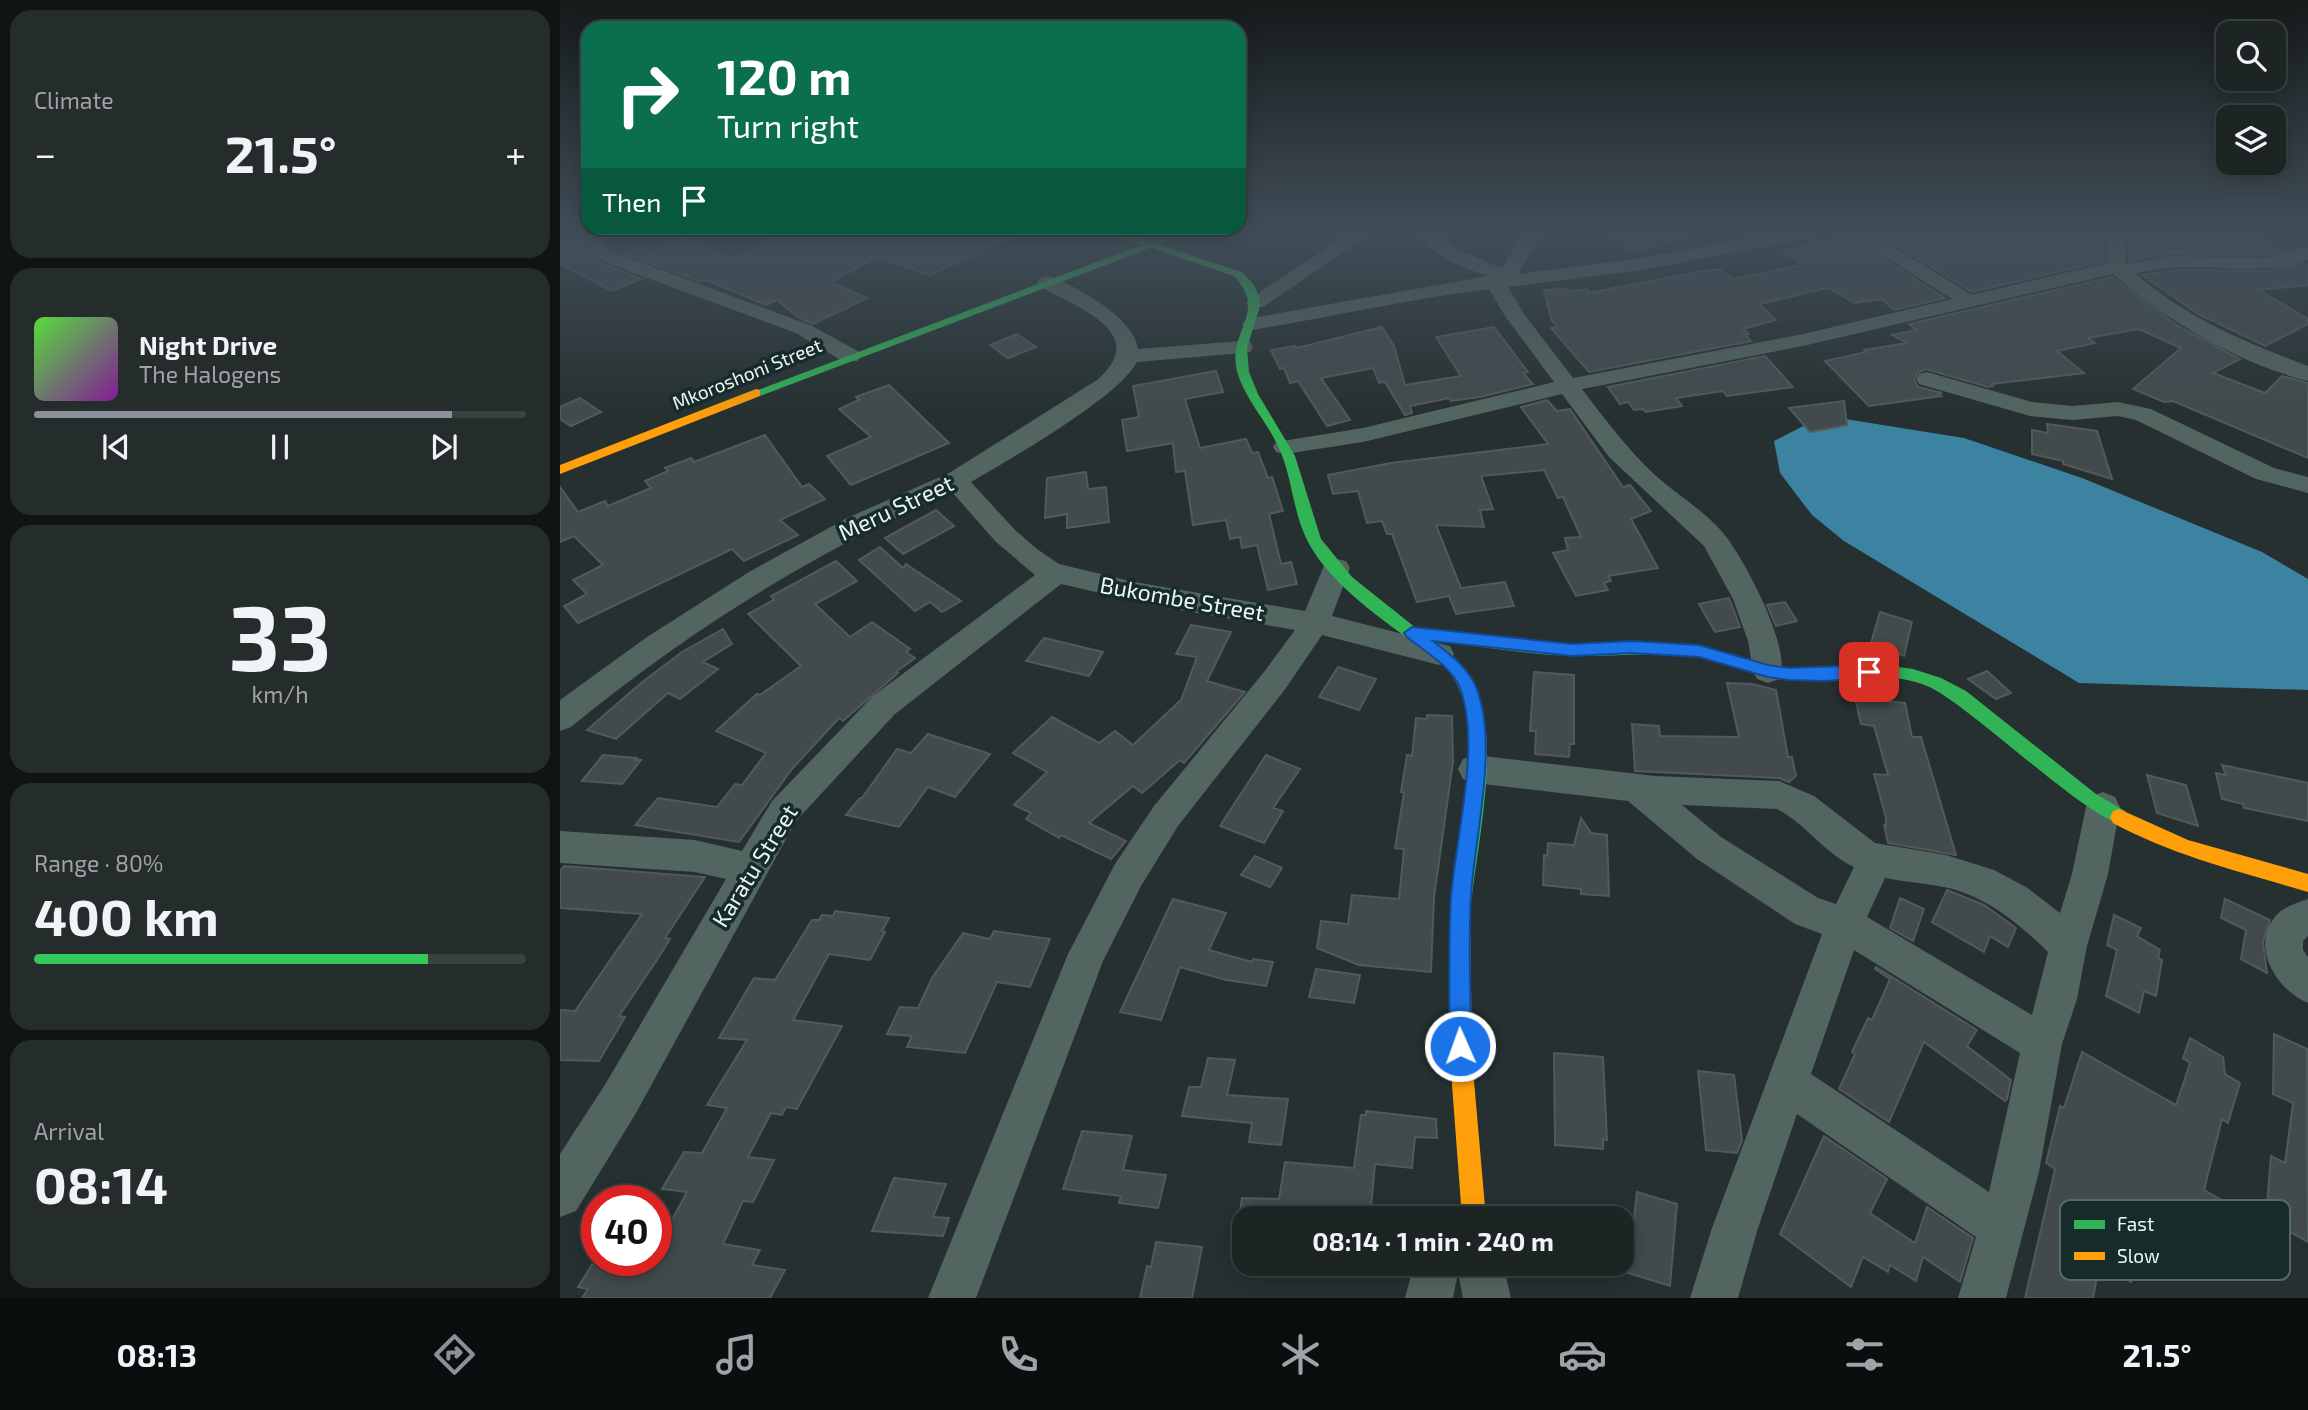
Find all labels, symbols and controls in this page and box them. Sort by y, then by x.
map controls [2216,21,2286,175]
button: search [2216,21,2286,91]
text: 120 m [717,46,851,105]
icon: right [602,49,693,140]
text: Climate [34,86,114,114]
button: layers [2216,105,2286,175]
text: Turn right [717,106,859,144]
text: 21.5° [225,121,337,183]
text: − [34,130,56,176]
text: + [505,130,526,176]
icon: arrive [675,182,713,220]
text: Then [602,186,661,217]
text: Night Drive [139,329,277,360]
street label: Mkoroshoni Street [669,333,825,414]
text: The Halogens [139,360,281,388]
icon: previous [97,428,135,466]
icon: pause [261,428,299,466]
icon: next [425,428,463,466]
street label: Meru Street [834,468,958,546]
street label: Bukombe Street [1098,570,1267,626]
text: 33 [228,580,332,689]
pin [1839,642,1899,702]
icon: arrive [1850,653,1888,691]
text: km/h [251,680,309,708]
street label: Karatu Street [705,799,803,932]
text: Range · 80% [34,849,163,877]
text: 400 km [34,884,219,946]
position arrow [1423,1009,1497,1083]
text: Arrival [34,1117,104,1145]
text: 08:14 [34,1152,168,1214]
speed limit sign: 40 [581,1185,672,1276]
legend [2060,1200,2290,1280]
text: Fast [2117,1212,2154,1235]
text: 08:14 · 1 min · 240 m [1312,1225,1554,1256]
text: Slow [2117,1244,2160,1267]
icon: directions [430,1330,479,1379]
icon: music [712,1330,761,1379]
icon: phone [994,1330,1043,1379]
icon: climate [1276,1330,1325,1379]
icon: car [1558,1330,1607,1379]
icon: filters [1840,1330,1889,1379]
text: 08:13 [117,1335,197,1373]
text: 21.5° [2123,1335,2191,1373]

